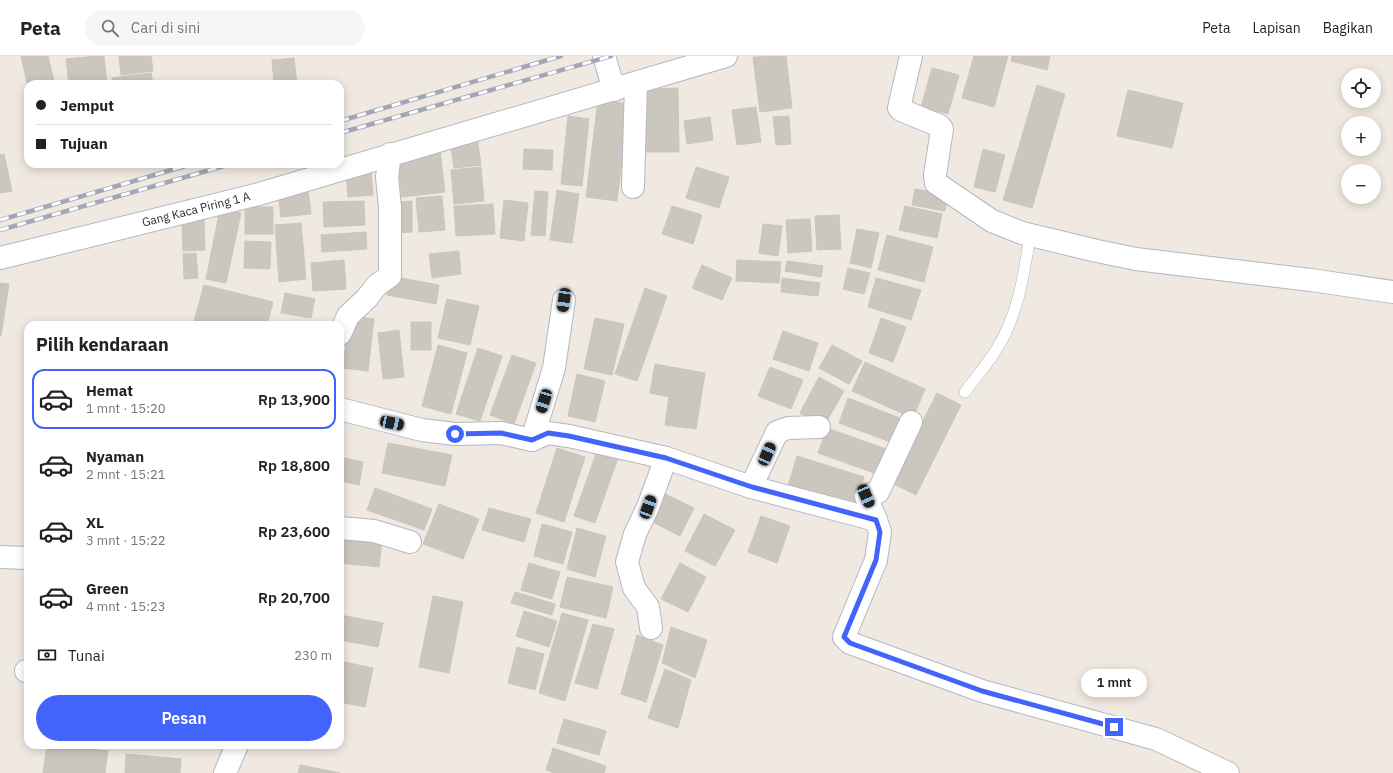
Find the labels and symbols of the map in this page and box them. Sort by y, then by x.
street label: Gang Kaca Piring 1 A [140,188,252,230]
car [556,287,572,313]
car [535,388,553,414]
car [379,415,405,431]
route start [446,425,464,443]
car [757,441,777,467]
car [856,483,876,509]
car [638,494,658,520]
callout: 1 mnt [1081,669,1147,697]
route end [1105,718,1123,736]

